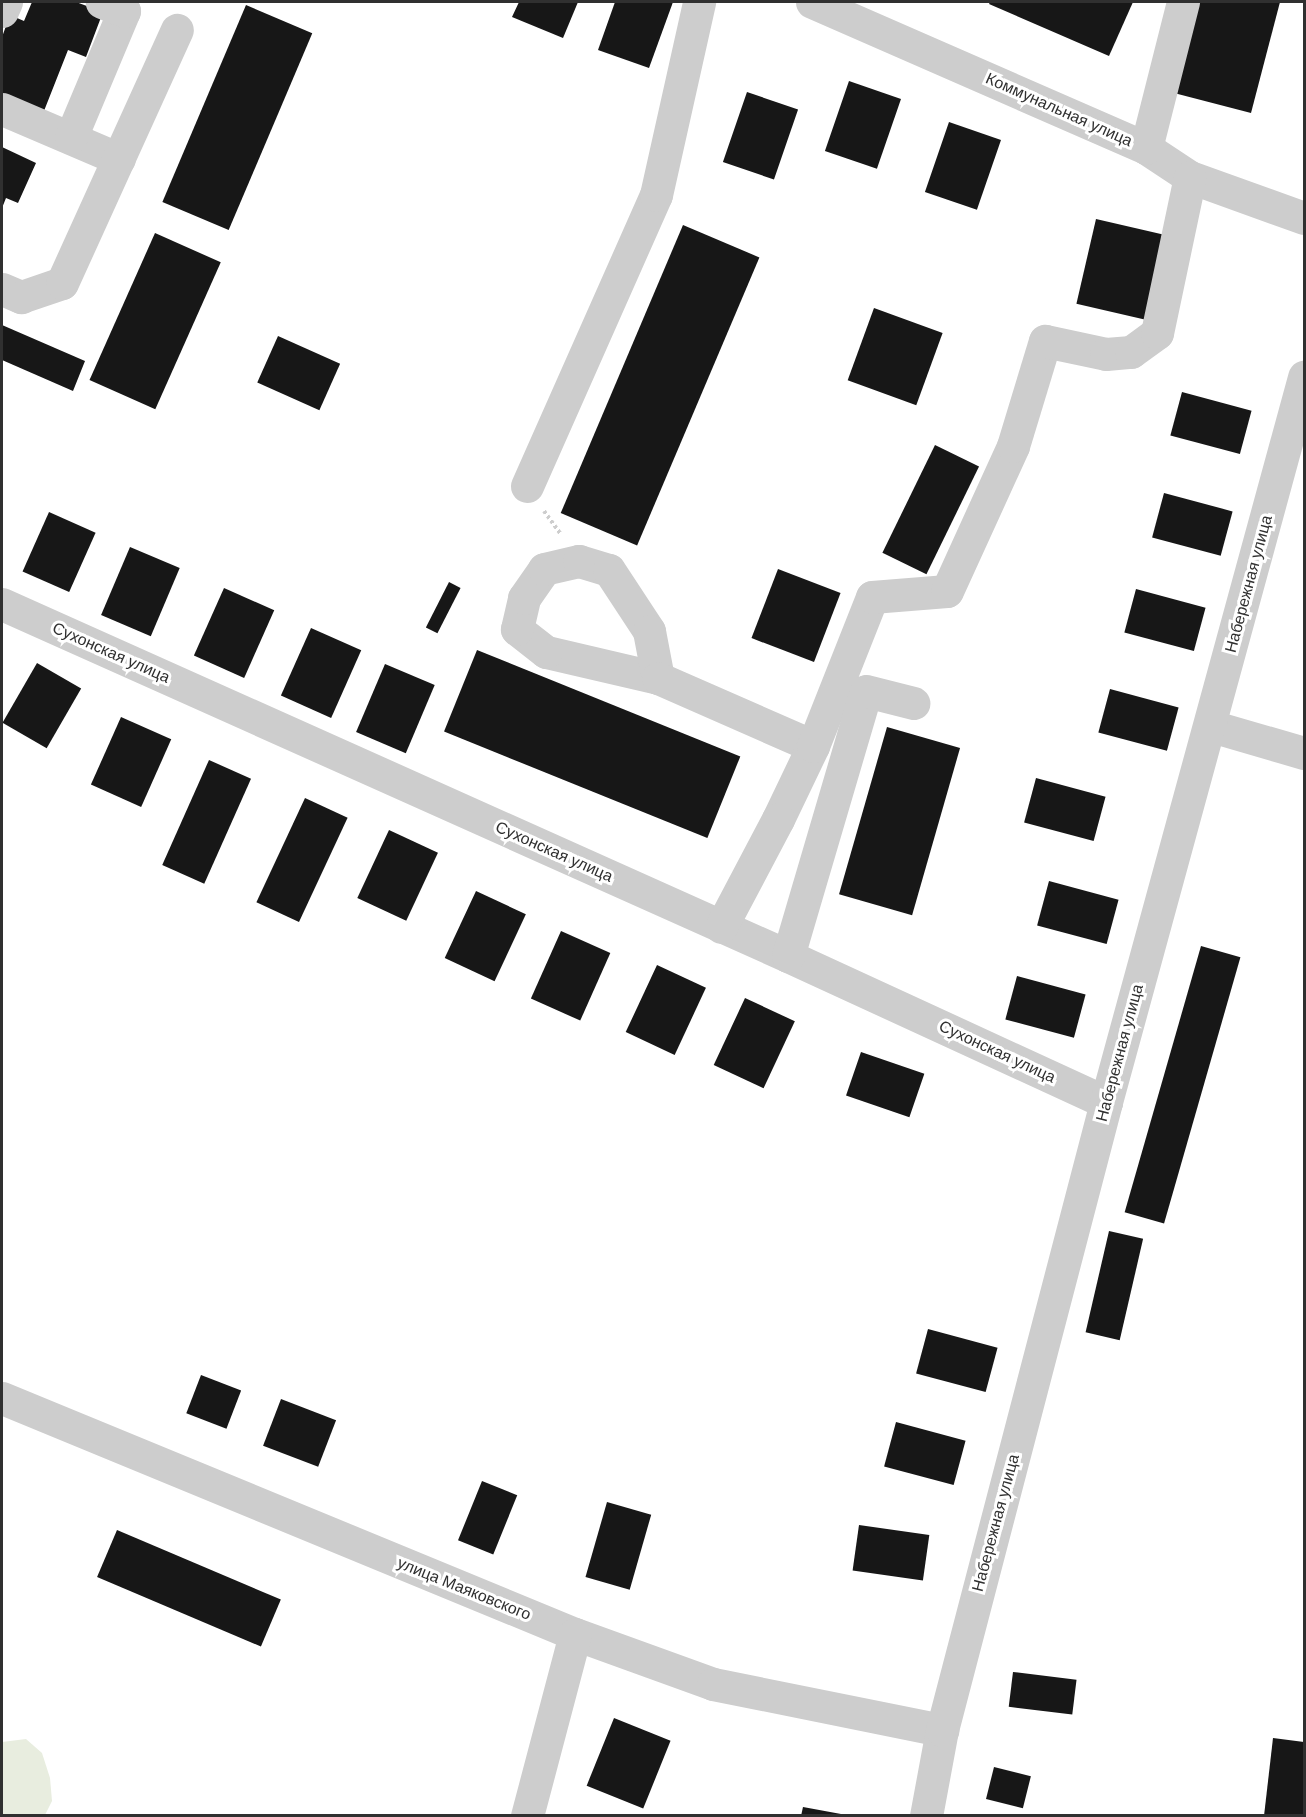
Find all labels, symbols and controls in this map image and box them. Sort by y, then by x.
street label: Коммунальная улица [983,69,1135,151]
street label: Набережная улица [1221,513,1277,655]
street label: Сухонская улица [49,619,173,687]
street label: Сухонская улица [492,818,616,886]
street label: Набережная улица [1092,982,1148,1124]
street label: Сухонская улица [936,1017,1058,1087]
street label: Набережная улица [968,1452,1024,1594]
street label: улица Маяковского [394,1553,534,1625]

